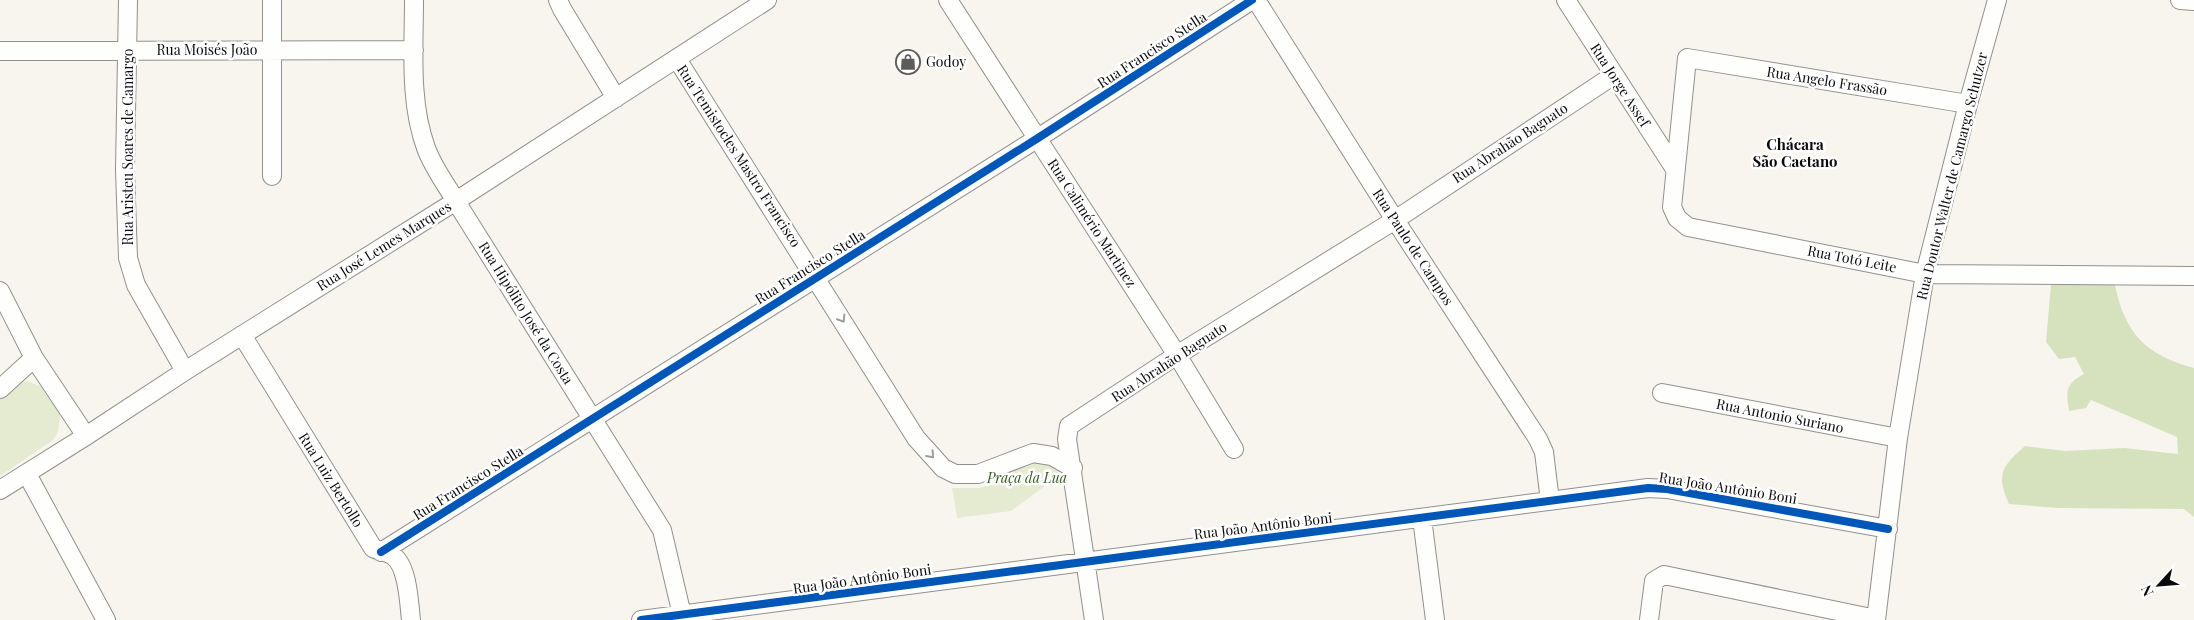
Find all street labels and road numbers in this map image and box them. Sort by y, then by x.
street label: Rua Francisco Stella [1093,7,1210,92]
street label: Rua Jorge Assef [1586,39,1655,131]
street label: Rua Moisés João [157,40,258,59]
street label: Rua Aristeu Soares de Camargo [118,48,137,245]
street label: Rua Doutor Walter de Camargo Schutzer [1912,49,1992,302]
street label: Rua Temistocles Mastro Francisco [673,61,806,251]
street label: Rua Angelo Frassão [1765,62,1889,99]
street label: Rua Abrahão Bagnato [1448,98,1571,187]
street label: Rua Calimério Martinez [1044,155,1141,291]
street label: Rua Paulo de Campos [1369,185,1458,309]
street label: Rua José Lemes Marques [313,196,455,295]
street label: Rua Francisco Stella [751,225,869,308]
street label: Rua Hipólito José da Costa [475,238,578,388]
street label: Rua Totó Leite [1806,241,1898,276]
street label: Rua Abrahão Bagnato [1107,317,1230,406]
street label: Rua Antonio Suriano [1715,394,1846,437]
street label: Rua Luiz Bertollo [295,429,368,531]
street label: Rua Francisco Stella [409,441,527,524]
street label: Rua João Antônio Boni [1658,467,1798,508]
street label: Rua João Antônio Boni [1193,508,1333,543]
street label: Rua João Antônio Boni [792,559,932,598]

